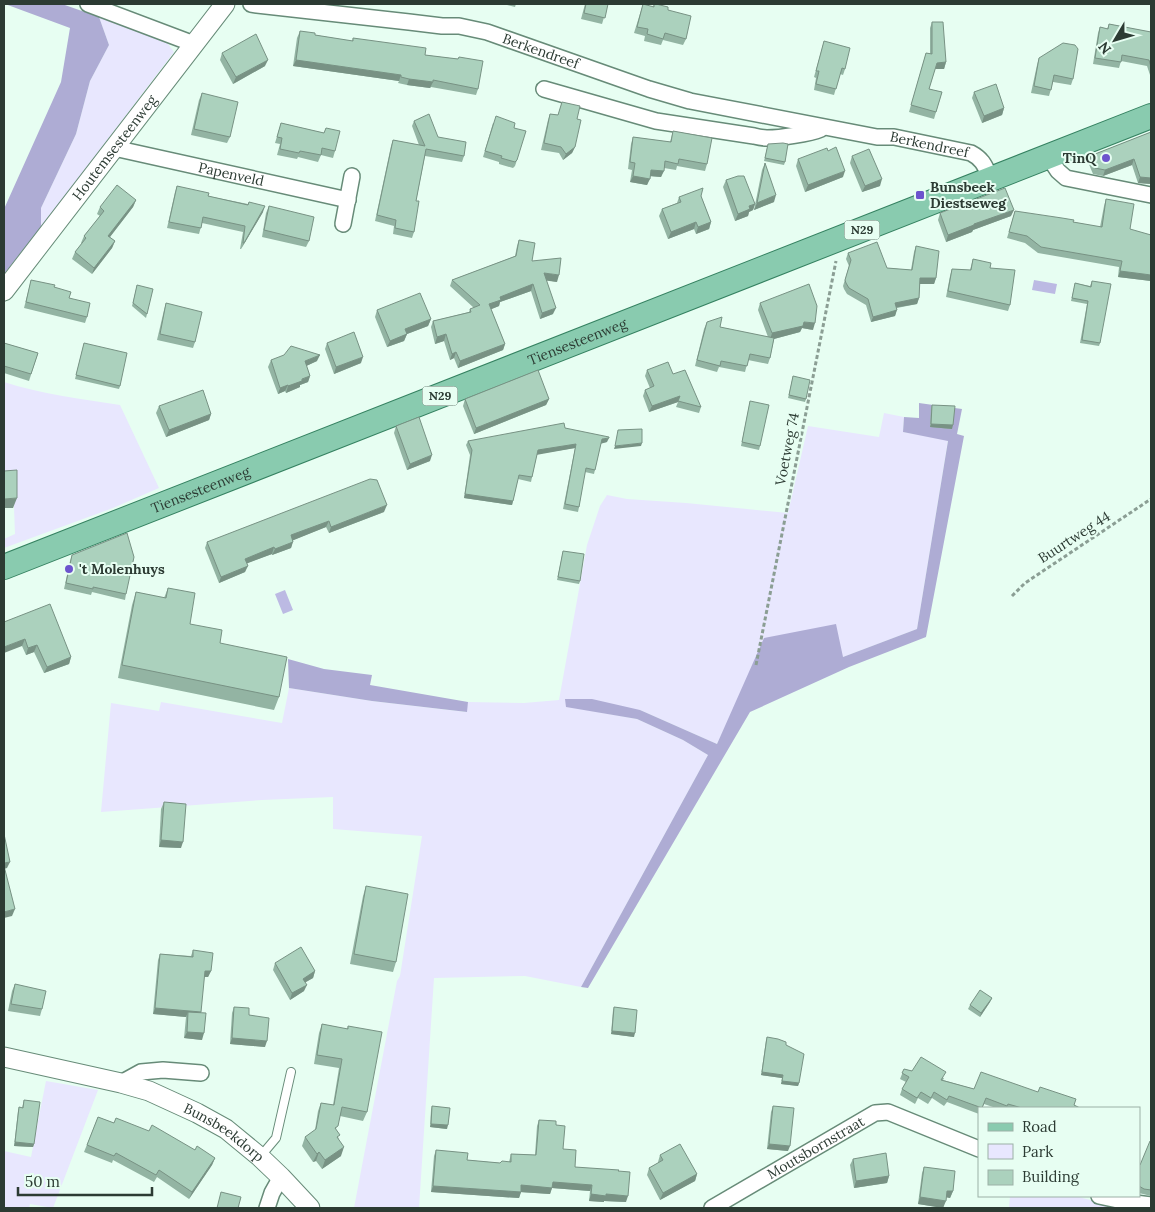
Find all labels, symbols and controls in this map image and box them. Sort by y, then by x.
north arrow [1090,15,1140,65]
street label: Berkendreef [500,29,583,73]
text: N [1094,38,1115,58]
street label: Houtemsesteenweg [68,91,161,204]
street label: Berkendreef [888,127,972,162]
place label: TinQ [1063,149,1097,167]
marker: TinQ [1100,152,1112,164]
street label: Papenveld [197,158,266,190]
place label: Bunsbeek Diestseweg [930,178,1007,212]
marker: Bunsbeek Diestseweg [914,189,926,201]
road number: N29 [844,220,880,240]
street label: Tiensesteenweg [525,314,630,369]
road number: N29 [422,386,458,406]
street label: Voetweg 74 [771,411,803,488]
street label: Tiensesteenweg [148,462,253,517]
street label: Buurtweg 44 [1035,507,1114,567]
place label: 't Molenhuys [79,560,165,578]
marker: 't Molenhuys [63,563,75,575]
street label: Bunsbeekdorp [181,1099,268,1166]
legend [978,1107,1140,1197]
street label: Moutsbornstraat [764,1112,868,1183]
text: Road [1022,1117,1057,1136]
text: Park [1022,1142,1053,1161]
scale bar [18,1164,151,1196]
text: Building [1022,1167,1080,1186]
text: 50 m [25,1172,60,1191]

